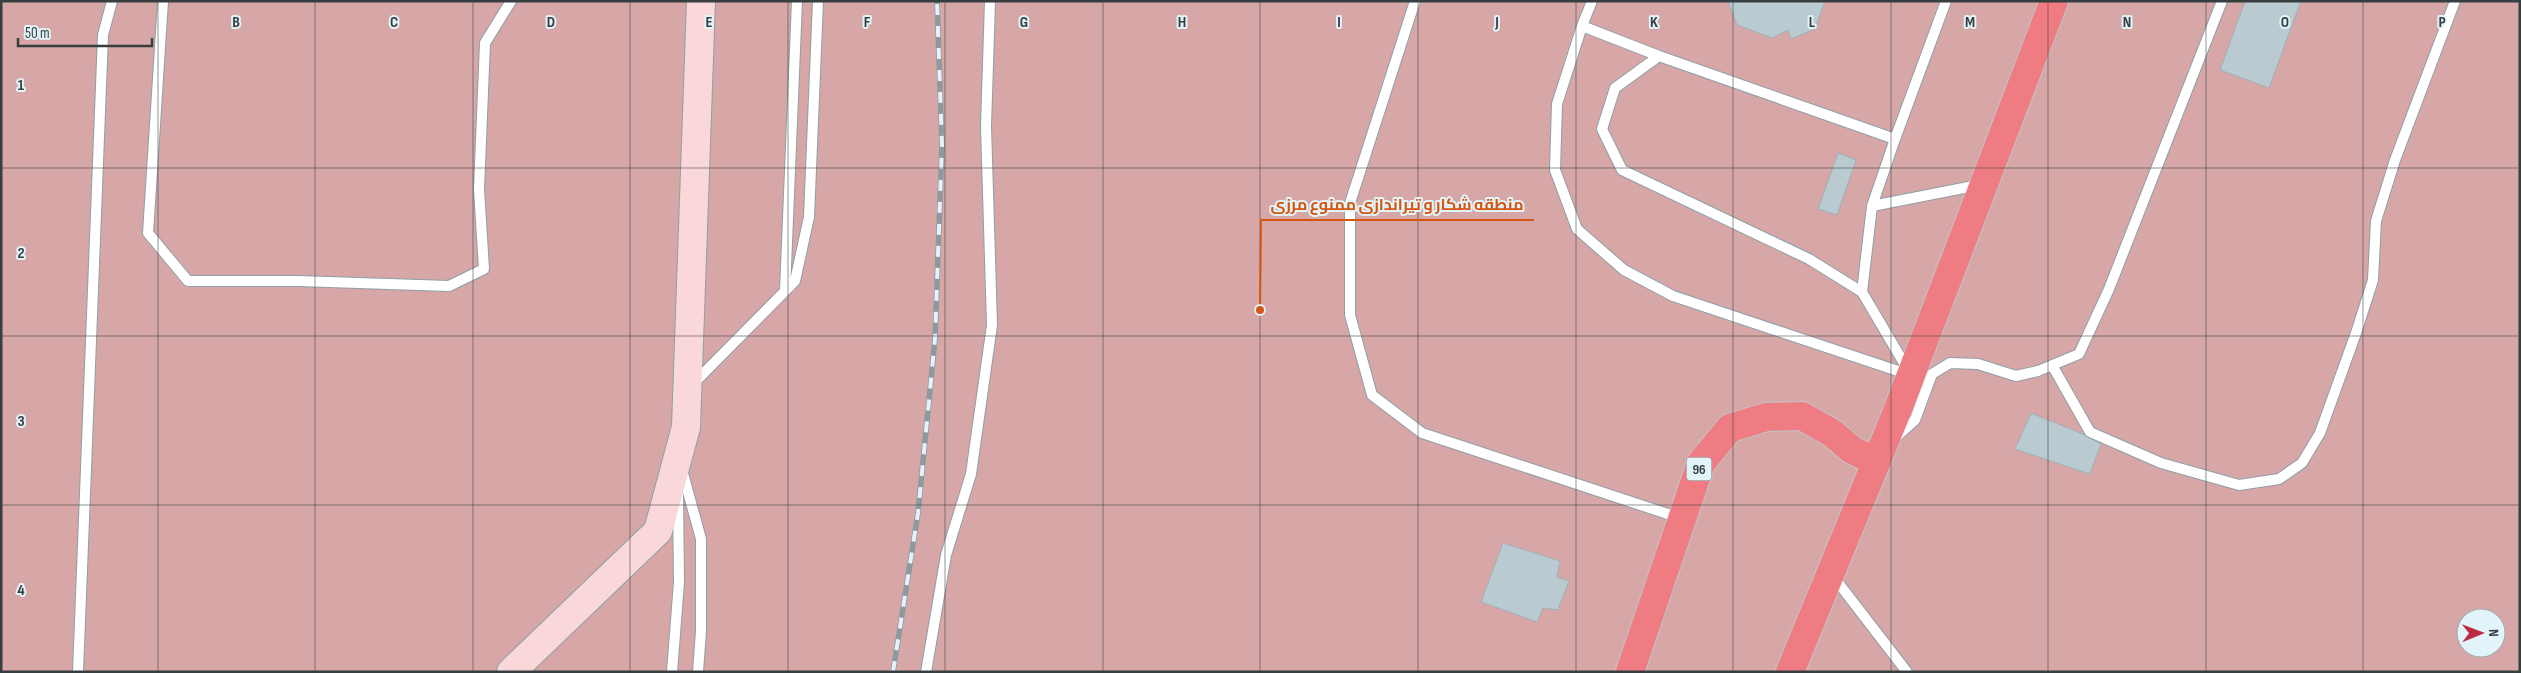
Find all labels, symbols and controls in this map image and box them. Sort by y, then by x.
text: B [232,13,240,32]
text: C [390,13,398,32]
text: D [547,13,555,32]
text: E [706,13,713,32]
text: F [864,13,871,32]
text: G [1020,13,1028,32]
text: H [1178,13,1186,32]
text: I [1337,13,1341,32]
text: J [1494,13,1499,32]
text: K [1650,13,1658,32]
text: L [1809,13,1816,32]
text: M [1965,13,1975,32]
text: N [2123,13,2131,32]
text: O [2281,13,2289,32]
text: P [2438,13,2446,32]
scale bar [18,15,151,47]
text: 50 m [25,24,50,43]
text: 1 [18,76,25,95]
callout: منطقه شکار و تیراندازی ممنوع مرزی [1261,189,1534,220]
text: منطقه شکار و تیراندازی ممنوع مرزی [1271,196,1524,215]
text: 2 [17,244,25,263]
text: 3 [17,412,25,431]
road number: 96 [1686,458,1712,480]
text: 4 [17,581,25,600]
north arrow [2456,608,2506,658]
text: N [2485,629,2502,637]

